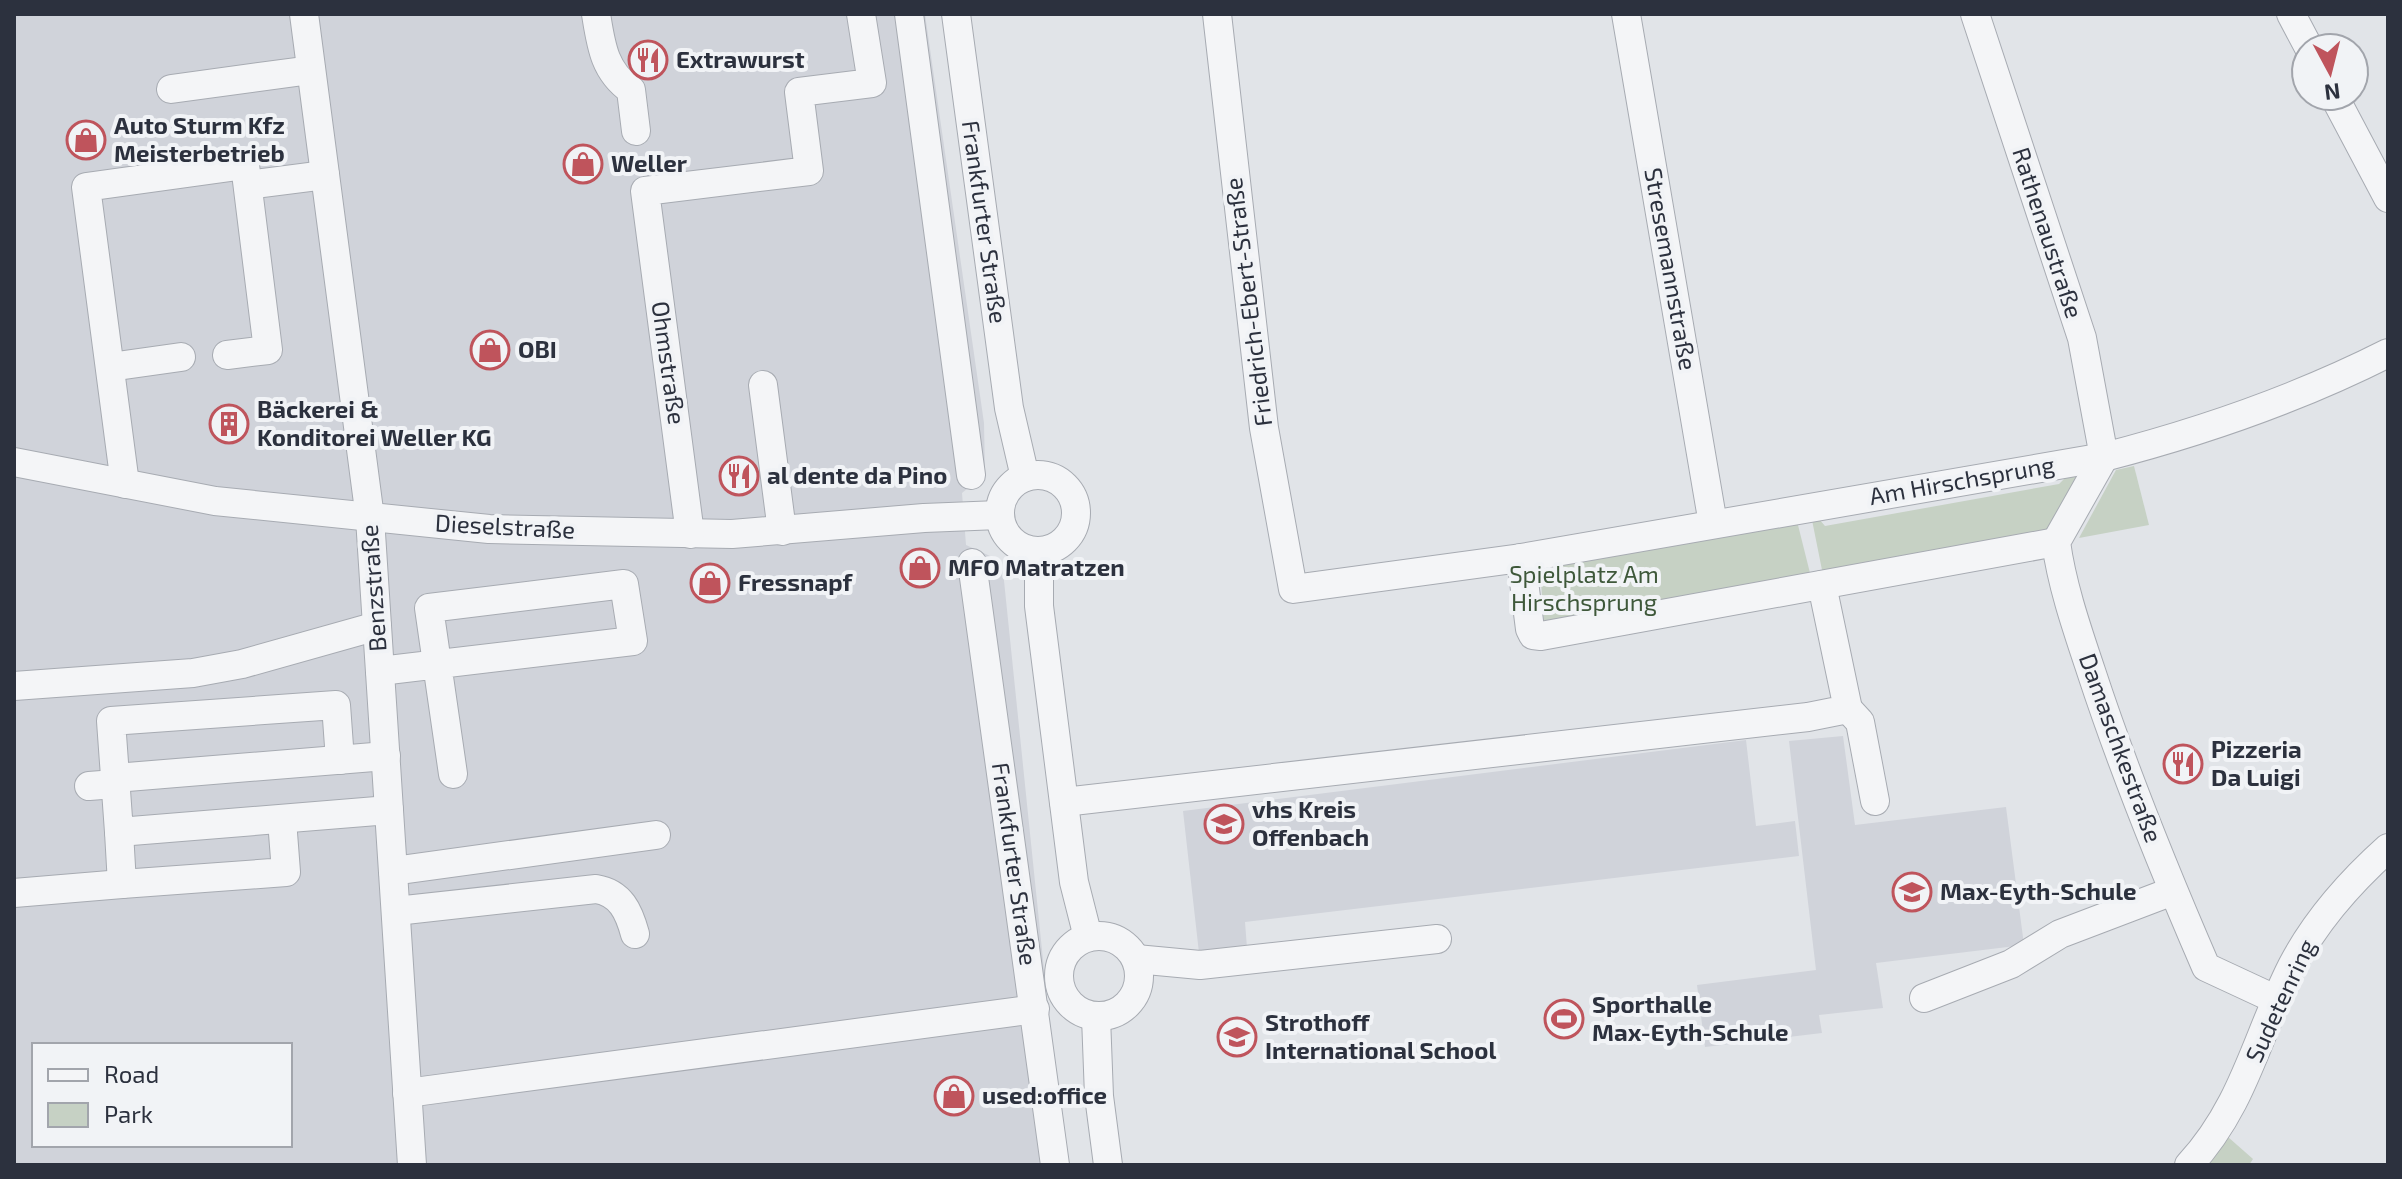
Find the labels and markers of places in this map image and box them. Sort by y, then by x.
restaurant icon: Extrawurst [627,39,669,81]
place label: Extrawurst [676,44,805,73]
place label: Auto Sturm Kfz Meisterbetrieb [114,110,285,167]
shop icon: Auto Sturm Kfz Meisterbetrieb [65,119,107,161]
shop icon: Weller [562,143,604,185]
place label: Weller [611,148,688,177]
shop icon: OBI [469,329,511,371]
place label: OBI [518,334,557,363]
place label: Bäckerei & Konditorei Weller KG [257,394,492,451]
building icon: Bäckerei & Konditorei Weller KG [208,403,250,445]
restaurant icon: al dente da Pino [718,455,760,497]
place label: al dente da Pino [767,460,947,489]
shop icon: MFO Matratzen [899,547,941,589]
place label: MFO Matratzen [948,552,1125,581]
shop icon: Fressnapf [689,562,731,604]
place label: Fressnapf [738,567,854,596]
place label: Pizzeria Da Luigi [2211,734,2302,791]
restaurant icon: Pizzeria Da Luigi [2162,743,2204,785]
place label: vhs Kreis Offenbach [1252,794,1369,851]
school or university icon: vhs Kreis Offenbach [1203,803,1245,845]
school or university icon: Max-Eyth-Schule [1891,871,1933,913]
place label: Max-Eyth-Schule [1940,876,2137,905]
place label: Sporthalle Max-Eyth-Schule [1592,989,1789,1046]
sports icon: Sporthalle Max-Eyth-Schule [1543,998,1585,1040]
place label: Strothoff International School [1265,1007,1496,1064]
school or university icon: Strothoff International School [1216,1016,1258,1058]
shop icon: used:office [933,1075,975,1117]
place label: used:office [982,1080,1107,1109]

